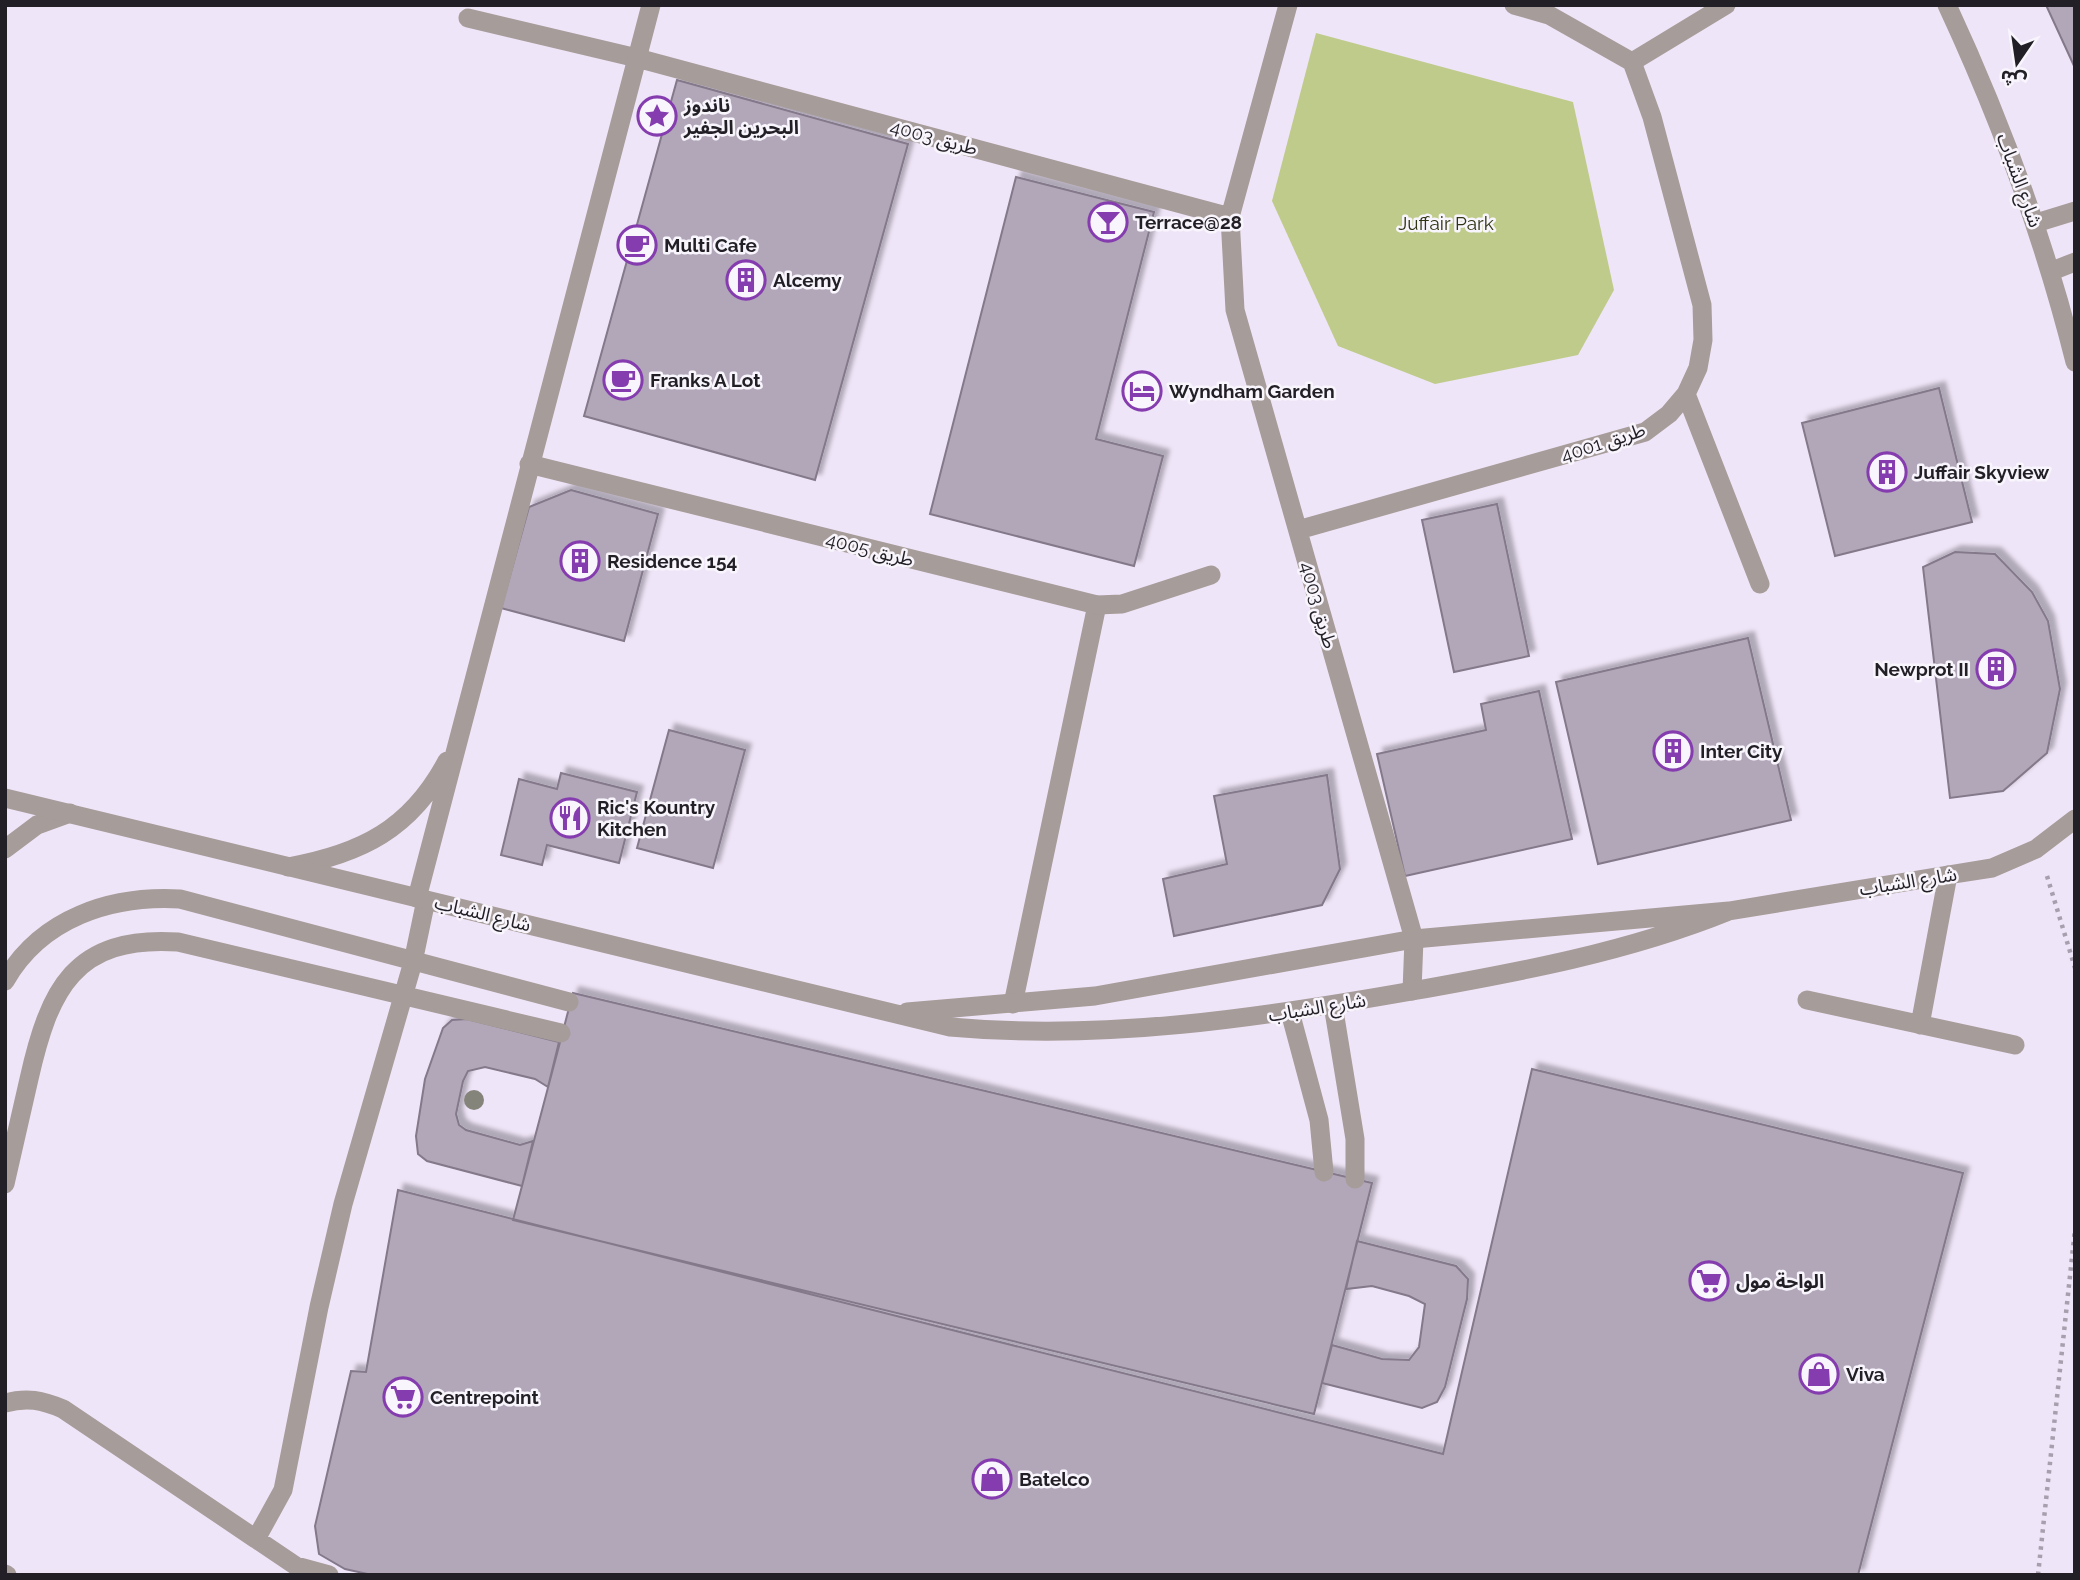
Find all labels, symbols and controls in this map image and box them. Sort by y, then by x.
north arrow [1982,28,2052,98]
text: ش [1998,66,2028,93]
place label: ناندوز البحرين الجفير [683,94,799,139]
place icon: ناندوز البحرين الجفير [636,95,678,137]
street label: طريق 4003 [888,115,980,160]
street label: شارع الشباب [1990,130,2047,231]
bar icon: Terrace@28 [1087,201,1129,243]
place label: Terrace@28 [1135,211,1242,233]
park label: Juffair Park [1398,212,1494,234]
cafe icon: Multi Cafe [616,224,658,266]
place label: Multi Cafe [664,234,757,256]
building icon: Alcemy [725,259,767,301]
place label: Alcemy [773,269,842,291]
cafe icon: Franks A Lot [602,359,644,401]
place label: Franks A Lot [650,369,761,391]
hotel icon: Wyndham Garden [1121,370,1163,412]
place label: Wyndham Garden [1169,380,1335,402]
street label: طريق 4001 [1558,418,1648,467]
building icon: Juffair Skyview [1866,451,1908,493]
place label: Juffair Skyview [1914,461,2049,483]
street label: طريق 4005 [824,527,916,572]
building icon: Residence 154 [559,540,601,582]
place label: Residence 154 [607,550,737,572]
street label: طريق 4003 [1295,559,1342,651]
building icon: Newprot II [1975,648,2017,690]
place label: Newprot II [1874,658,1969,680]
building icon: Inter City [1652,730,1694,772]
place label: Inter City [1700,740,1783,762]
place label: Ric's Kountry Kitchen [597,796,716,840]
restaurant icon: Ric's Kountry Kitchen [549,797,591,839]
street label: شارع الشباب [1858,862,1959,903]
street label: شارع الشباب [432,890,533,938]
street label: شارع الشباب [1267,988,1368,1029]
supermarket icon: الواحة مول [1688,1260,1730,1302]
place label: الواحة مول [1736,1270,1824,1293]
shop icon: Viva [1798,1353,1840,1395]
place label: Viva [1846,1363,1885,1385]
supermarket icon: Centrepoint [382,1376,424,1418]
place label: Centrepoint [430,1386,540,1408]
shop icon: Batelco [971,1458,1013,1500]
place label: Batelco [1019,1468,1089,1490]

